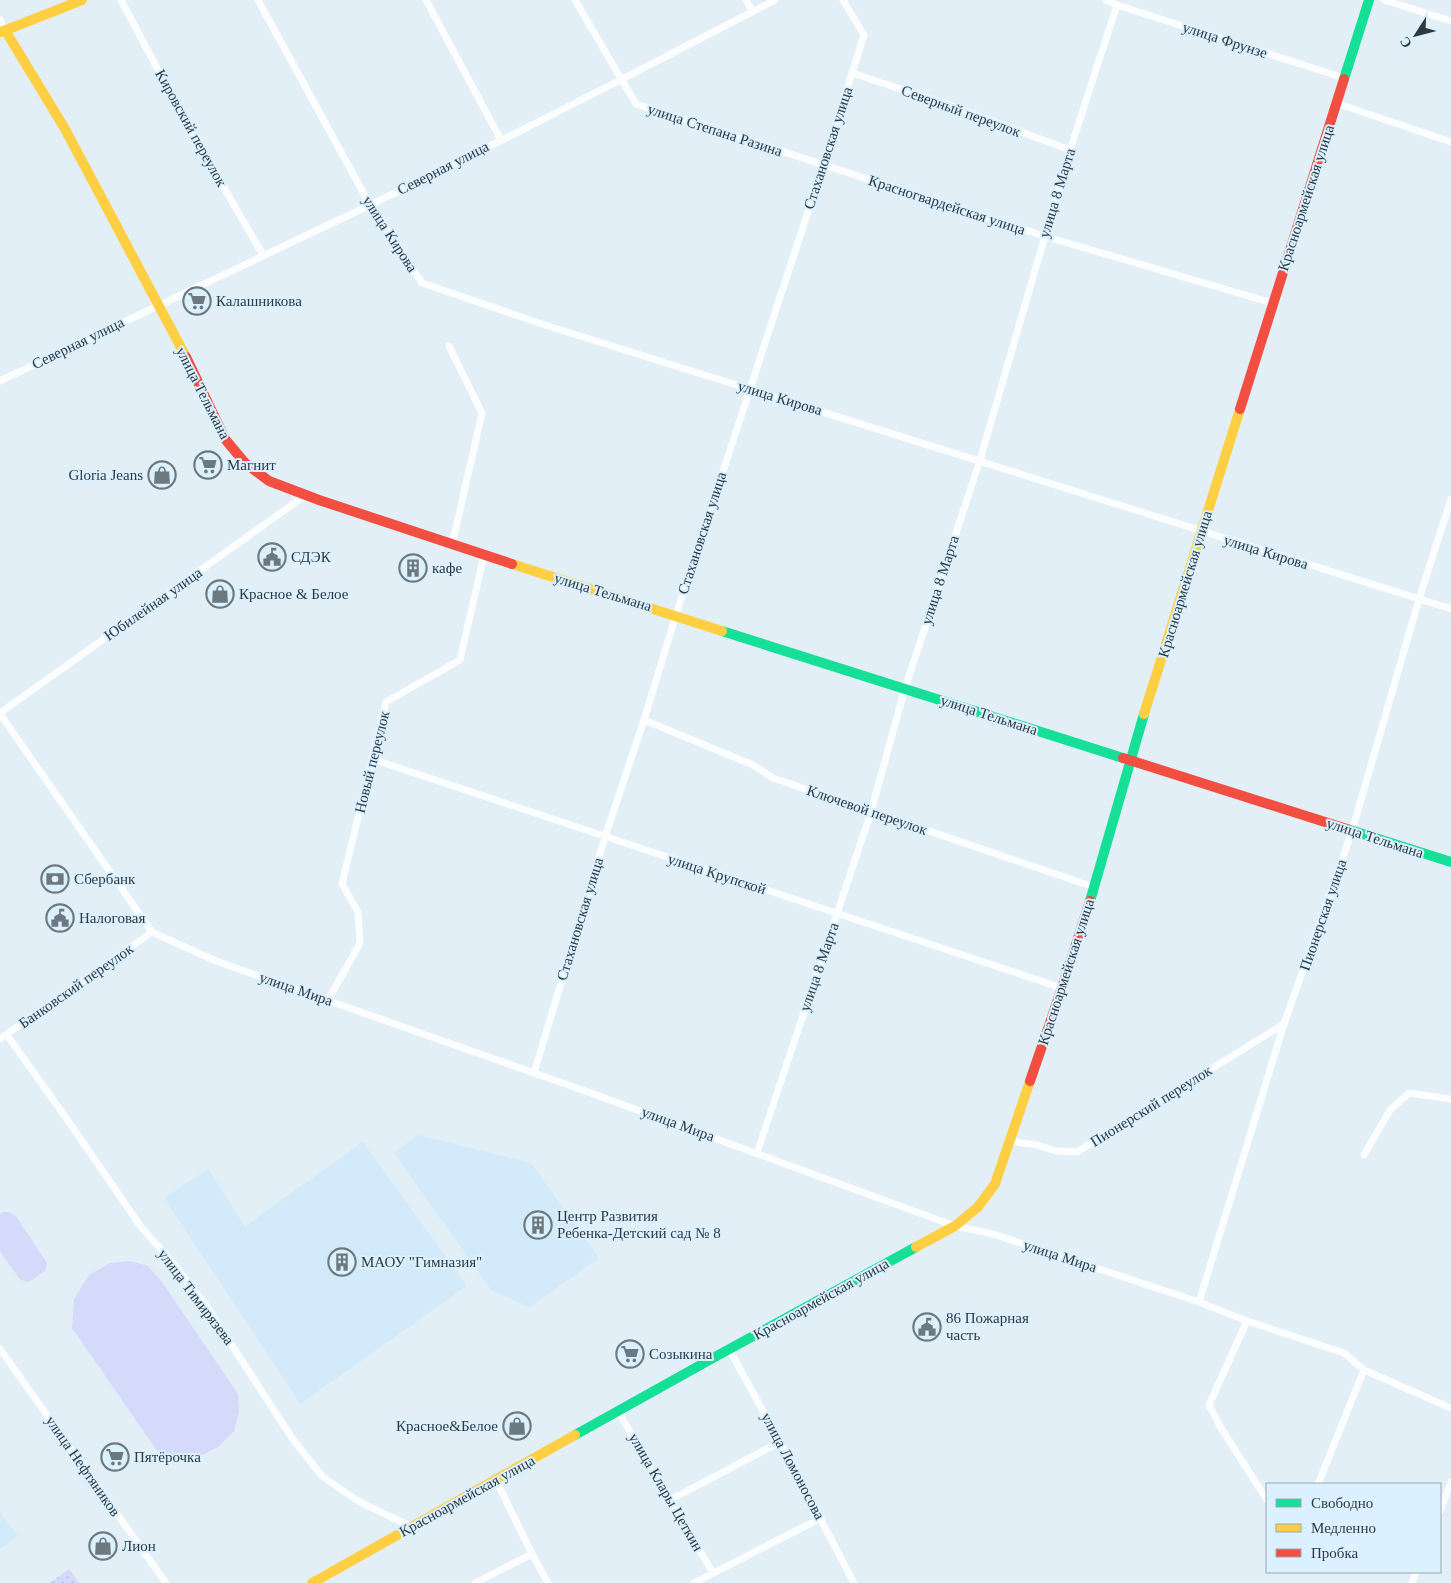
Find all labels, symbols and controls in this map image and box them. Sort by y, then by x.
north arrow [1391,10,1441,60]
street label: улица Фрунзе [1181,19,1270,61]
text: С [1397,34,1415,51]
street label: Кировский переулок [152,67,230,190]
street label: Северный переулок [899,82,1023,140]
street label: Стахановская улица [801,84,855,211]
street label: улица Степана Разина [646,101,785,159]
street label: Красноармейская улица [1275,123,1337,273]
street label: Северная улица [395,138,492,198]
street label: улица 8 Марта [1036,146,1078,240]
street label: Красногвардейская улица [867,172,1028,238]
street label: улица Кирова [359,193,421,275]
supermarket icon: Калашникова [182,286,212,316]
place label: Калашникова [216,293,302,309]
street label: Северная улица [29,314,127,372]
street label: улица Тельмана [173,344,233,442]
street label: улица Кирова [736,378,824,419]
supermarket icon: Магнит [193,450,223,480]
place label: Магнит [227,457,276,473]
shop icon: Gloria Jeans [147,460,177,490]
place label: Gloria Jeans [68,467,143,483]
street label: Стахановская улица [675,469,729,596]
street label: Красноармейская улица [1155,508,1215,659]
street label: улица Кирова [1222,532,1310,573]
street label: улица 8 Марта [918,533,962,627]
public building icon: СДЭК [257,542,287,572]
place label: СДЭК [291,549,332,565]
building icon: кафе [398,553,428,583]
place label: кафе [432,560,462,576]
street label: Юбилейная улица [101,564,205,644]
street label: улица Тельмана [552,570,654,615]
shop icon: Красное & Белое [205,579,235,609]
place label: Красное & Белое [239,586,349,602]
street label: улица Тельмана [938,692,1040,738]
street label: Новый переулок [352,709,393,815]
street label: Ключевой переулок [805,782,930,838]
street label: улица Тельмана [1324,815,1426,861]
street label: улица Крупской [666,851,768,897]
street label: Стахановская улица [554,855,606,982]
street label: Пионерская улица [1296,857,1350,973]
bank icon: Сбербанк [40,864,70,894]
place label: Сбербанк [74,871,136,887]
street label: Красноармейская улица [1035,897,1097,1047]
public building icon: Налоговая [45,903,75,933]
place label: Налоговая [79,910,145,926]
street label: улица 8 Марта [796,920,842,1013]
street label: Банковский переулок [16,940,137,1031]
street label: улица Мира [257,969,335,1009]
street label: Пионерский переулок [1087,1062,1215,1150]
street label: улица Мира [639,1103,717,1145]
place label: Центр Развития Ребенка-Детский сад № 8 [557,1208,721,1241]
building icon: Центр Развития Ребенка-Детский сад № 8 [523,1210,553,1240]
street label: улица Мира [1021,1237,1099,1276]
street label: улица Тимирязева [155,1246,237,1348]
building icon: МАОУ "Гимназия" [327,1247,357,1277]
place label: МАОУ "Гимназия" [361,1254,482,1270]
street label: Красноармейская улица [750,1255,892,1343]
place label: 86 Пожарная часть [946,1310,1029,1343]
public building icon: 86 Пожарная часть [912,1312,942,1342]
supermarket icon: Созыкина [615,1339,645,1369]
place label: Созыкина [649,1346,713,1362]
street label: улица Ломоносова [758,1410,828,1522]
shop icon: Красное&Белое [502,1411,532,1441]
street label: улица Нефтяников [42,1413,124,1519]
place label: Красное&Белое [396,1418,498,1434]
street label: улица Клары Цеткин [626,1430,706,1554]
supermarket icon: Пятёрочка [100,1442,130,1472]
place label: Пятёрочка [134,1449,201,1465]
street label: Красноармейская улица [396,1452,538,1540]
legend [1266,1483,1441,1573]
text: Свободно [1311,1495,1373,1511]
text: Медленно [1311,1520,1376,1536]
shop icon: Лион [88,1531,118,1561]
place label: Лион [122,1538,156,1554]
text: Пробка [1311,1545,1359,1561]

